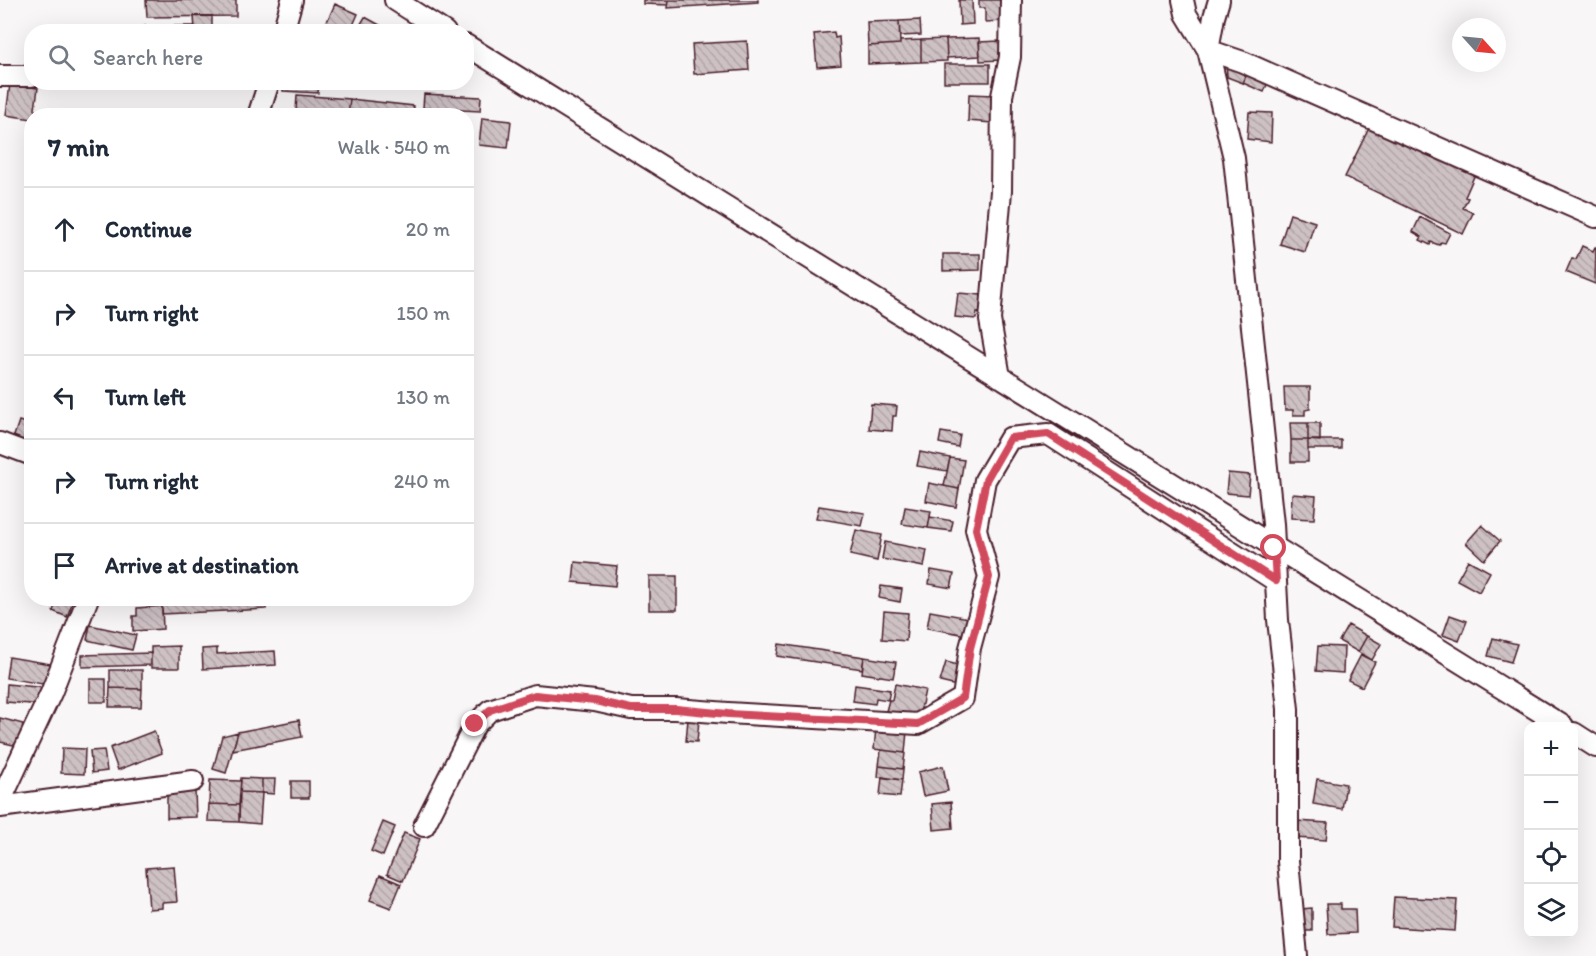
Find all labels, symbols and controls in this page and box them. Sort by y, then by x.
north arrow [1452,18,1506,72]
search box [24,24,474,90]
icon: search [45,41,78,74]
text: Search here [93,44,203,71]
text: 7 min [48,131,109,163]
text: Walk · 540 m [337,135,450,159]
icon: ahead [48,213,81,246]
text: Continue [105,216,192,243]
text: 20 m [406,217,450,241]
icon: right [48,297,81,330]
text: Turn right [105,300,199,327]
text: 150 m [397,301,450,325]
icon: left [48,381,81,414]
text: Turn left [105,384,186,411]
text: 130 m [396,385,450,409]
icon: right [48,465,81,498]
text: Turn right [105,468,199,495]
text: 240 m [394,469,450,493]
route start [1260,534,1286,560]
icon: arrive [48,549,81,582]
text: Arrive at destination [105,552,299,579]
route end [461,710,487,736]
map controls [1524,722,1578,938]
button: + [1524,722,1578,776]
button: − [1524,776,1578,830]
button: locate [1524,830,1578,884]
button: layers [1524,884,1578,938]

